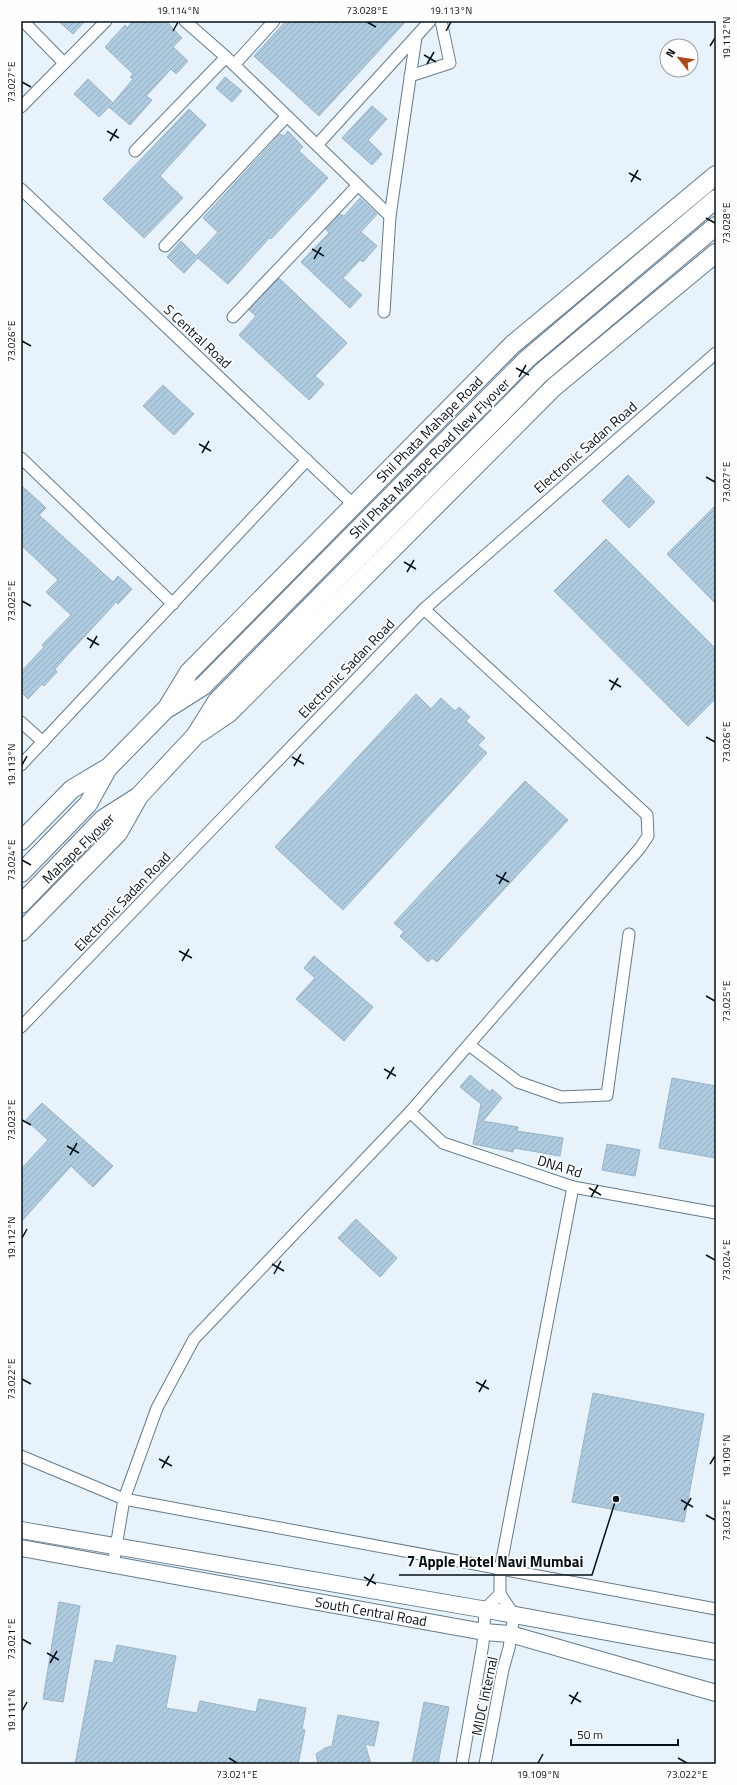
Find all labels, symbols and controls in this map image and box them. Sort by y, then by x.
text: 19.114°N [157,3,199,18]
text: 73.028°E [346,3,388,18]
text: 19.113°N [430,3,472,18]
text: 19.112°N [719,17,734,59]
north arrow [659,38,699,78]
text: N [662,46,679,60]
text: 73.027°E [4,61,19,103]
text: 73.028°E [719,202,734,244]
street label: S Central Road [159,299,237,373]
text: 73.026°E [4,320,19,362]
street label: Shil Phata Mahape Road [371,371,487,487]
street label: Shil Phata Mahape Road New Flyover [344,373,514,543]
street label: Electronic Sadan Road [529,396,641,498]
text: 73.027°E [719,461,734,503]
text: 73.025°E [4,580,19,622]
street label: Electronic Sadan Road [293,614,399,722]
text: 73.026°E [719,721,734,763]
text: 19.113°N [4,744,19,786]
street label: Mahape Flyover [37,808,119,888]
text: 73.024°E [4,839,19,881]
street label: Electronic Sadan Road [69,847,175,955]
text: 73.025°E [719,980,734,1022]
text: 73.023°E [4,1099,19,1141]
street label: DNA Rd [535,1149,585,1183]
text: 19.112°N [4,1217,19,1259]
text: 73.024°E [719,1239,734,1281]
text: 73.022°E [4,1358,19,1400]
text: 19.109°N [719,1435,734,1477]
text: 73.023°E [719,1499,734,1541]
callout: 7 Apple Hotel Navi Mumbai [399,1548,592,1575]
text: 7 Apple Hotel Navi Mumbai [407,1550,583,1573]
street label: South Central Road [313,1591,429,1631]
text: 73.021°E [4,1618,19,1660]
street label: MIDC Internal [465,1654,503,1738]
text: 19.111°N [4,1690,19,1732]
scale bar [571,1721,678,1747]
text: 50 m [577,1725,603,1744]
text: 73.021°E [216,1767,258,1782]
text: 19.109°N [517,1767,559,1782]
text: 73.022°E [666,1767,708,1782]

